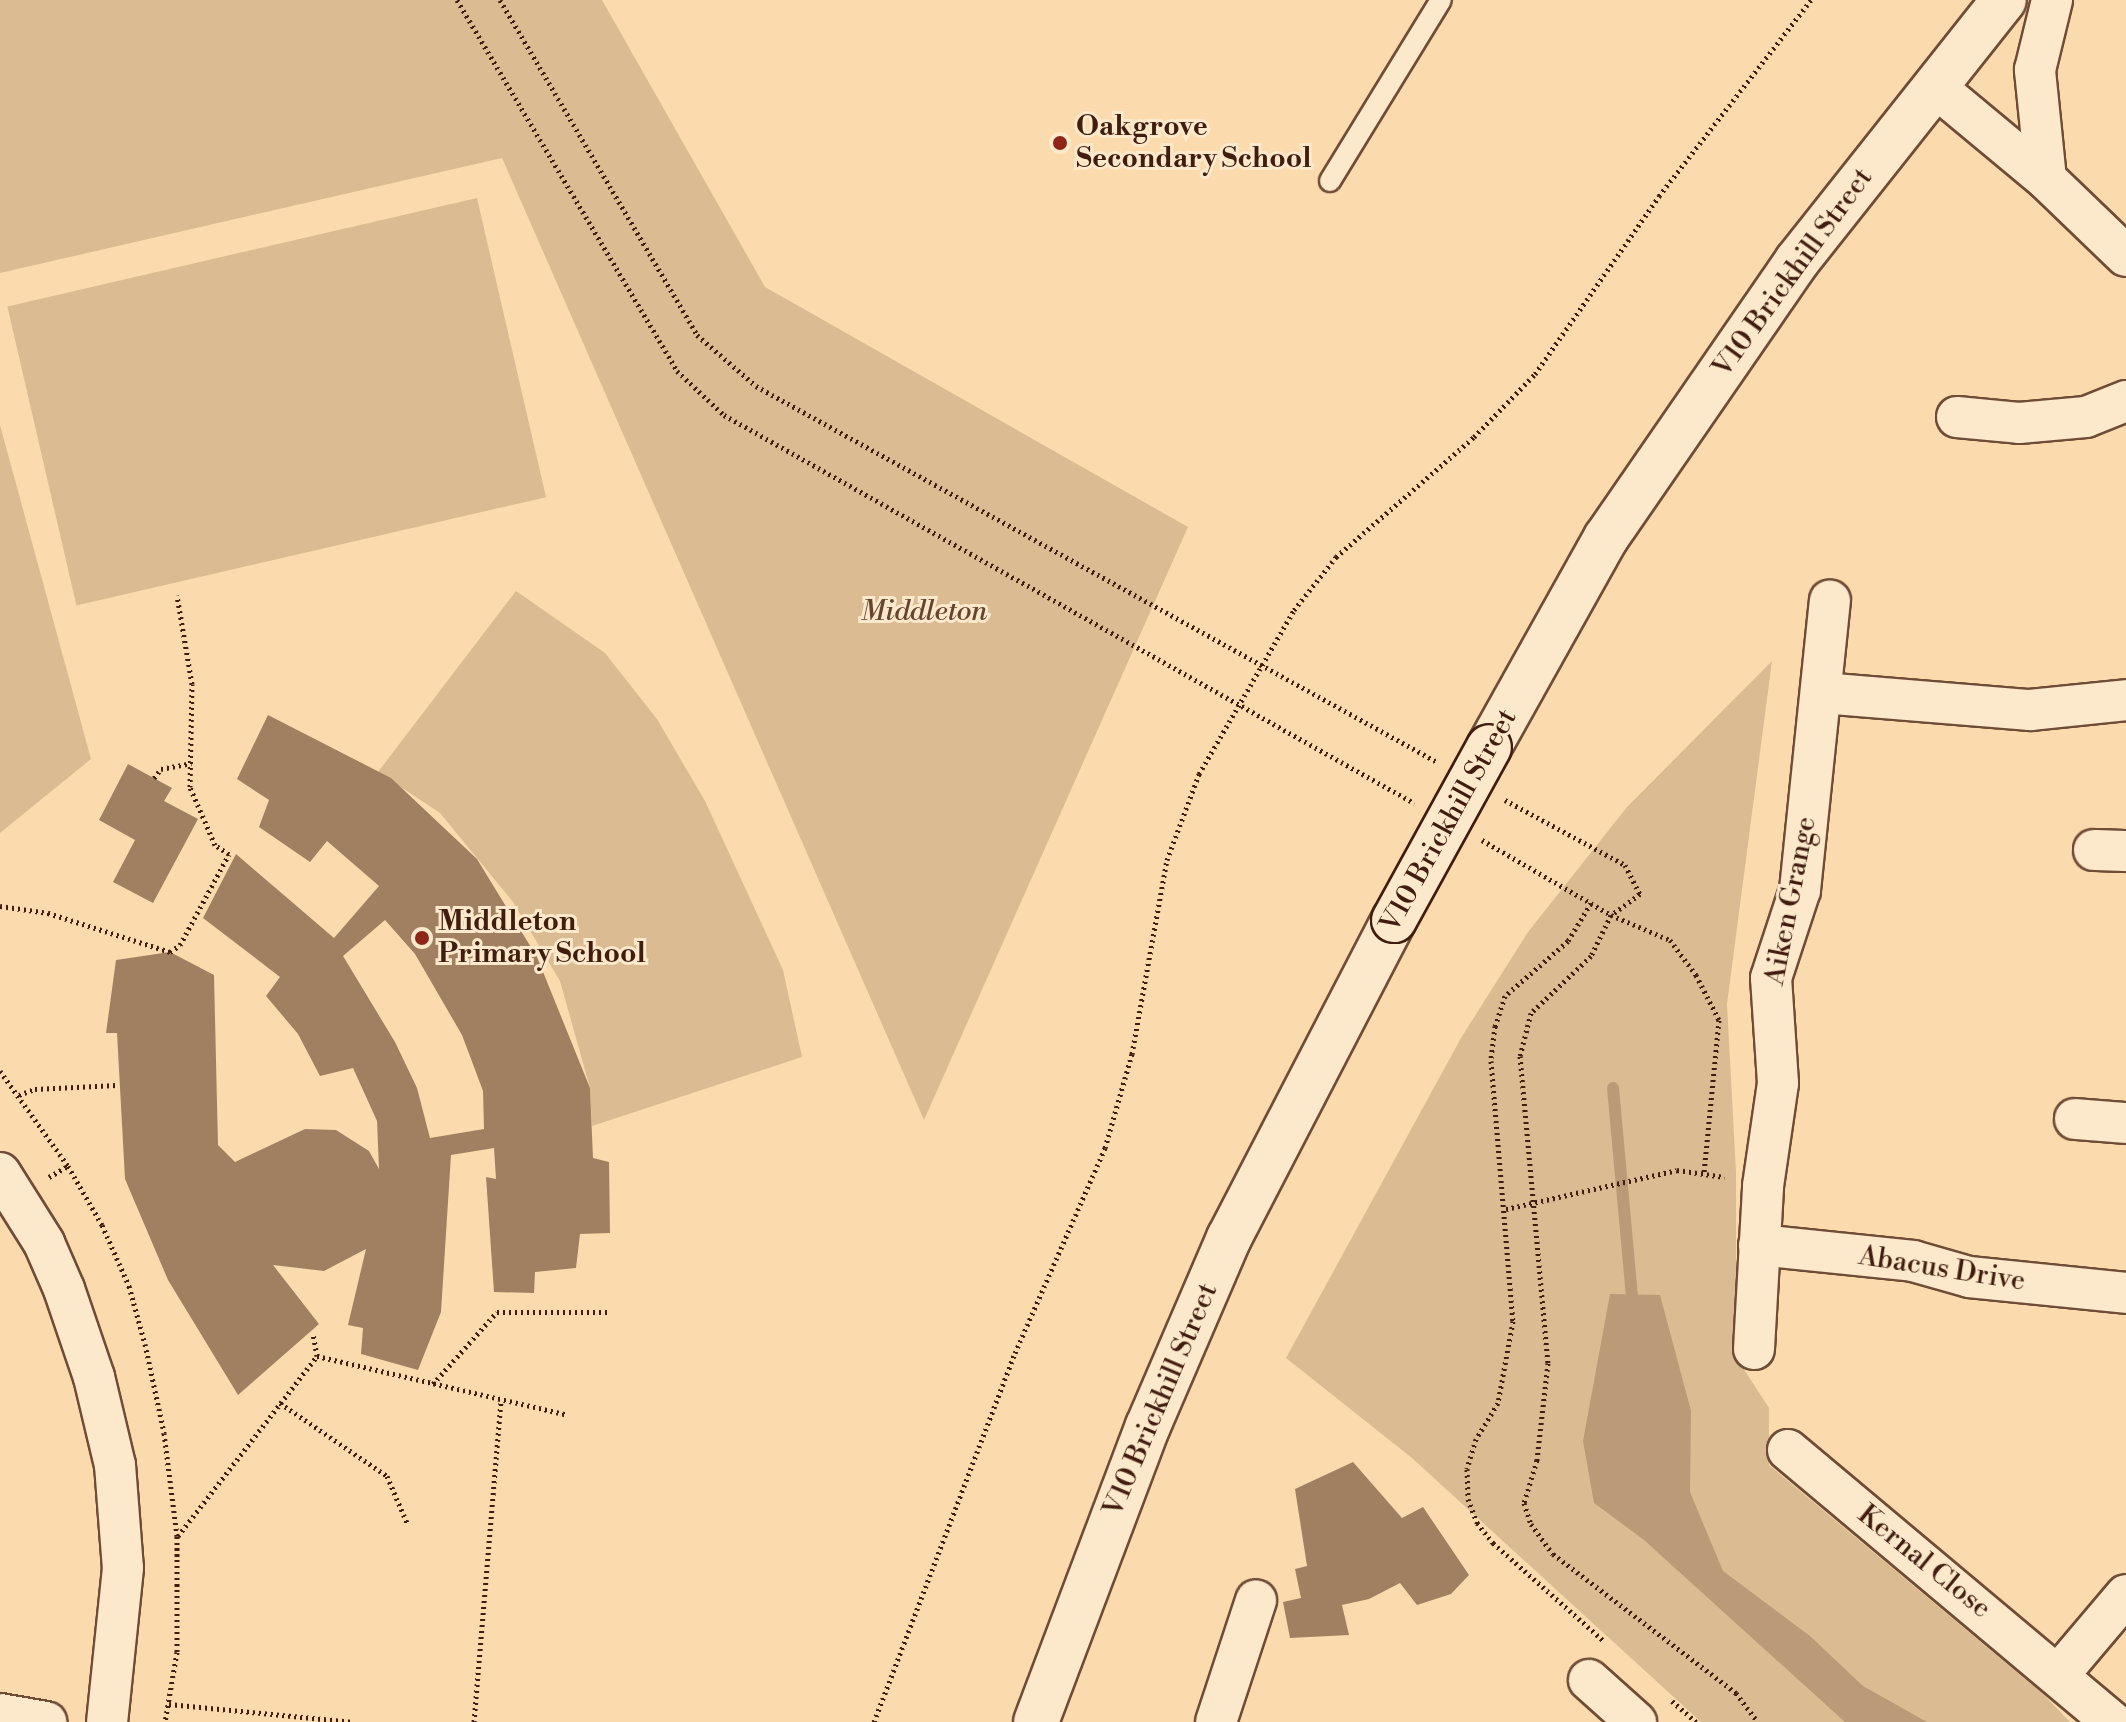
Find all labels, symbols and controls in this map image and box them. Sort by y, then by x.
place label: Oakgrove Secondary School [1076,110,1311,176]
marker: Oakgrove Secondary School [1051,134,1069,152]
street label: V10 Brickhill Street [1706,162,1880,384]
park label: Middleton [861,595,987,629]
street label: V10 Brickhill Street [1374,703,1524,939]
street label: Aiken Grange [1758,814,1824,988]
place label: Middleton Primary School [438,905,646,971]
marker: Middleton Primary School [413,929,431,947]
street label: Abacus Drive [1856,1239,2028,1299]
street label: V10 Brickhill Street [1097,1278,1225,1522]
street label: Kernal Close [1851,1498,1997,1626]

